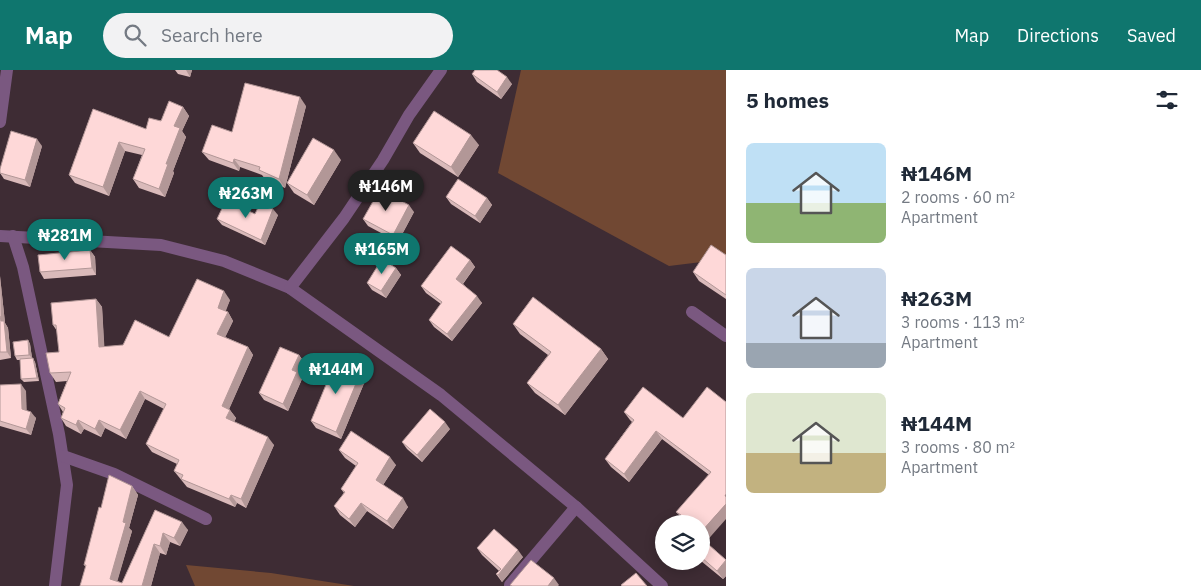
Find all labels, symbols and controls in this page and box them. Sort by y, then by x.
search box [103,13,453,58]
text: Map [25,19,73,51]
icon: search [121,21,149,49]
text: Search here [161,23,263,47]
text: Map [954,24,989,47]
text: Directions [1017,24,1099,47]
text: Saved [1127,24,1176,47]
text: 5 homes [746,86,829,114]
icon: filters [1153,86,1181,114]
text: ₦146M [901,159,972,187]
icon: home [786,163,846,223]
pin: ₦146M [351,170,421,212]
pin: ₦263M [211,176,281,219]
text: ₦146M [359,176,413,196]
text: ₦263M [219,183,273,203]
text: 2 rooms · 60 m² [901,187,1015,207]
text: Apartment [901,207,978,227]
pin: ₦281M [30,218,100,261]
text: ₦281M [38,225,92,245]
pin: ₦165M [347,232,417,275]
text: ₦165M [355,239,409,259]
text: ₦263M [901,284,972,312]
icon: home [786,288,846,348]
text: 3 rooms · 113 m² [901,312,1025,332]
text: Apartment [901,332,978,352]
pin: ₦144M [301,352,371,395]
text: ₦144M [309,359,363,379]
text: ₦144M [901,409,972,437]
icon: home [786,413,846,473]
text: 3 rooms · 80 m² [901,437,1015,457]
text: Apartment [901,457,978,477]
map controls [655,515,710,570]
button: layers [655,515,710,570]

